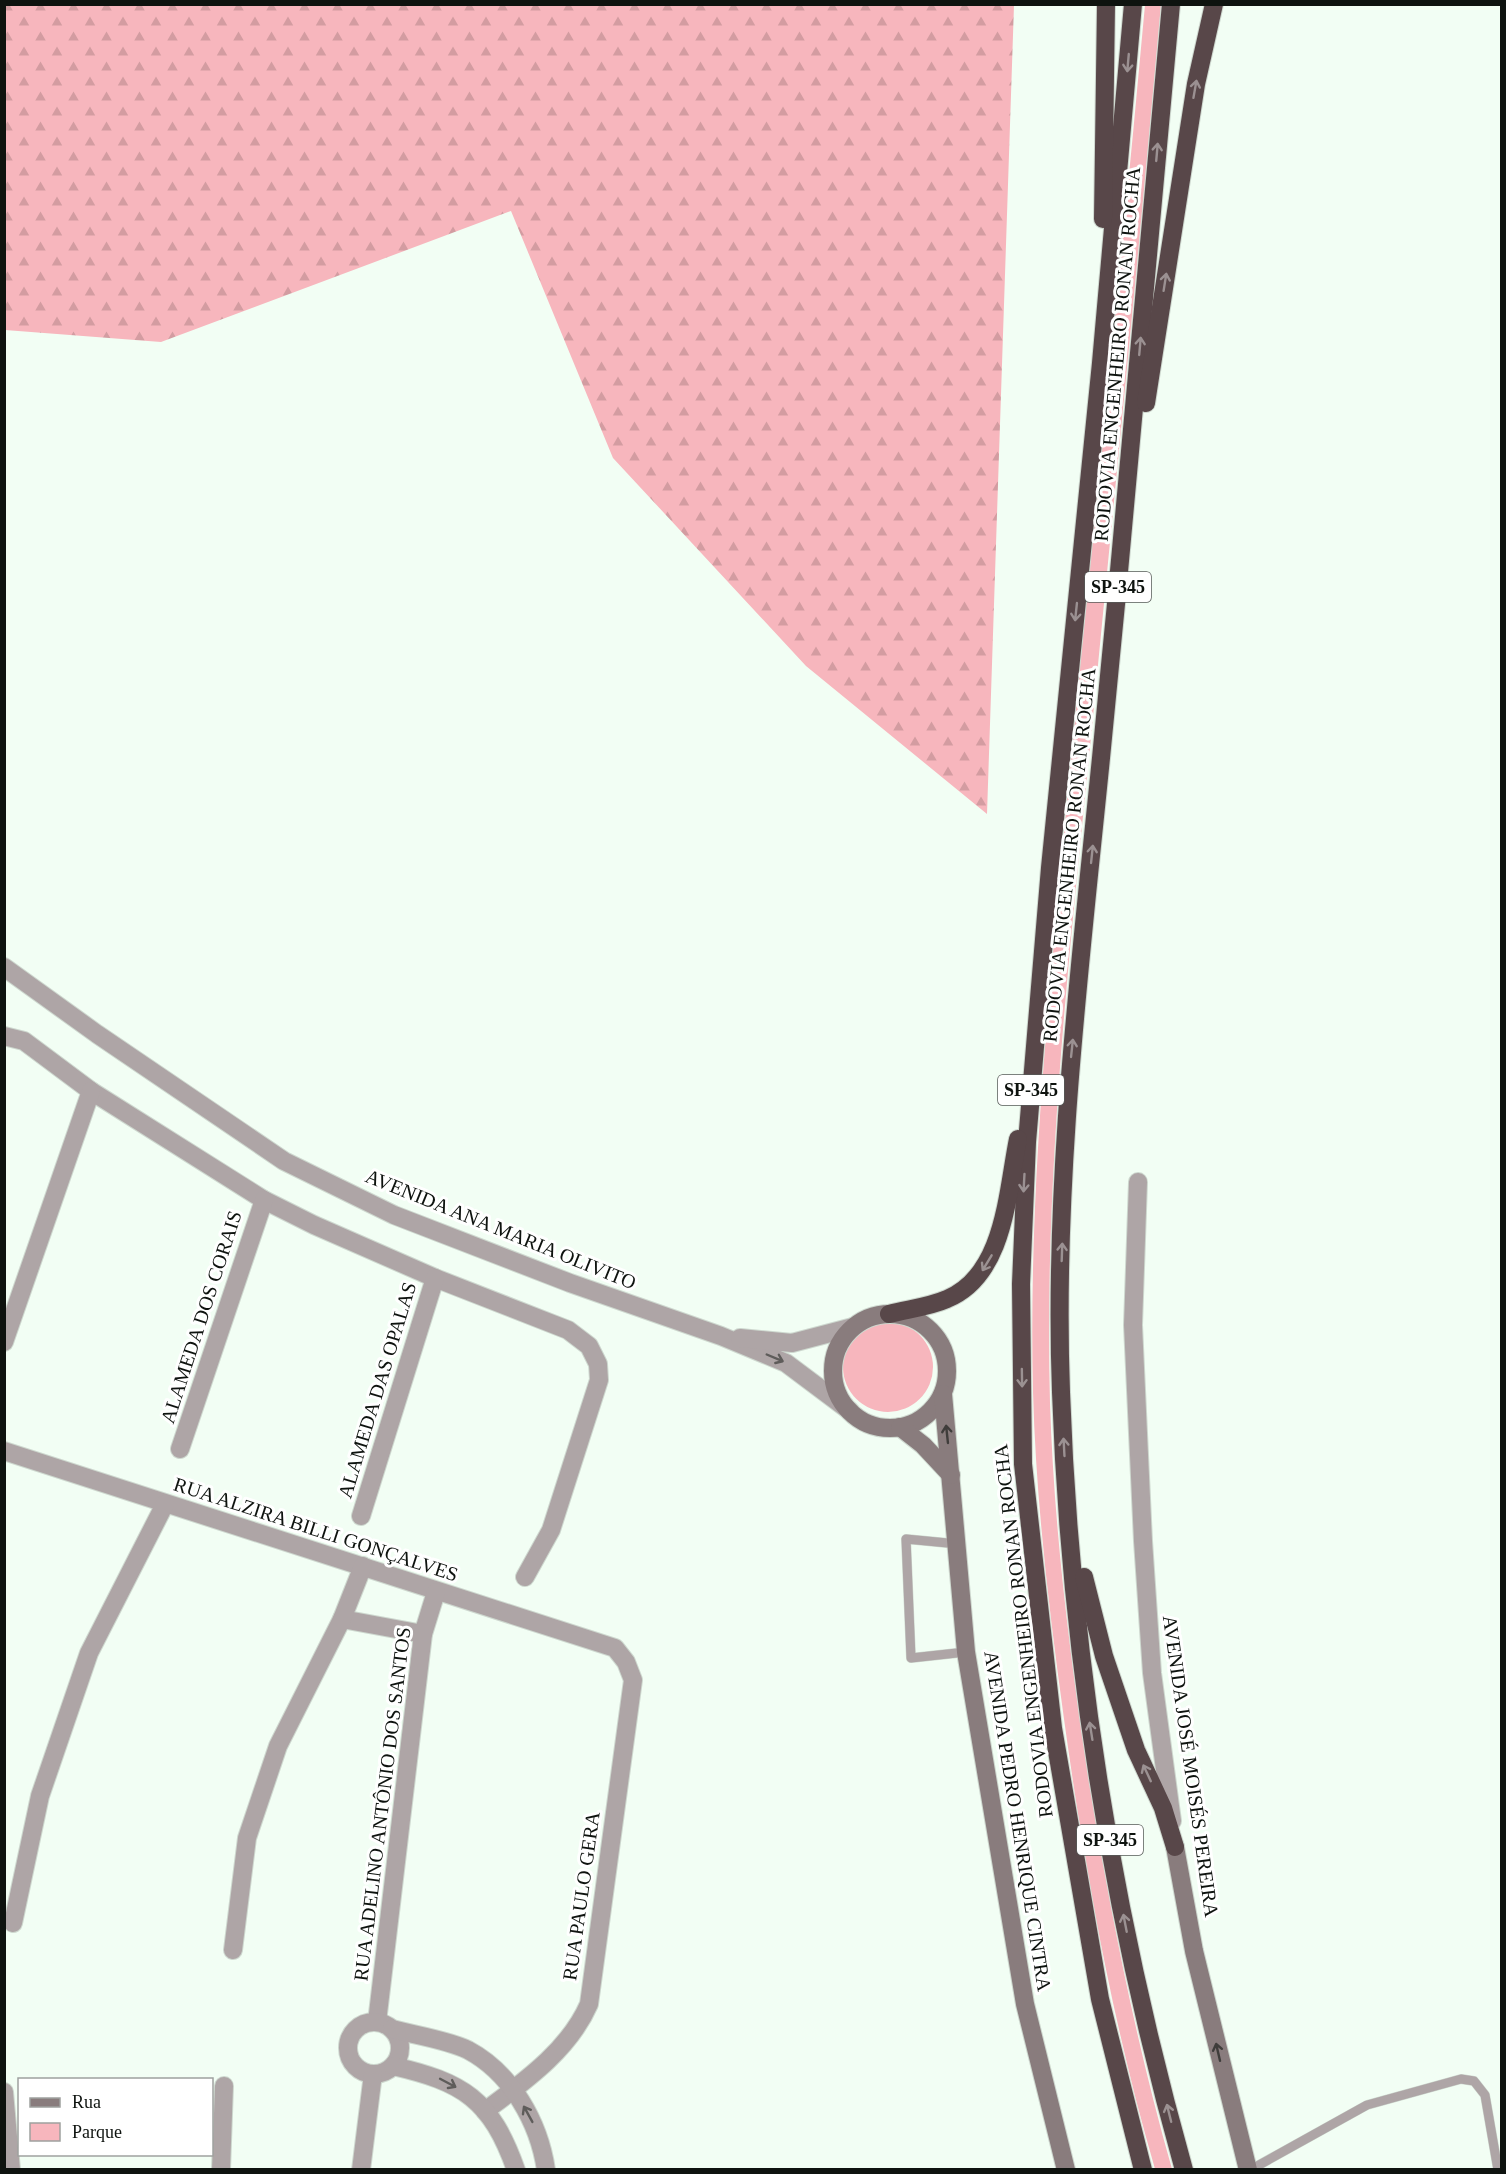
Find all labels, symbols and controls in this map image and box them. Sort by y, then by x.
one-way arrow [1122,52,1133,72]
one-way arrow [1190,80,1201,100]
one-way arrow [1152,143,1163,163]
street label: RODOVIA ENGENHEIRO RONAN ROCHA [1090,165,1144,542]
one-way arrow [1159,272,1170,292]
one-way arrow [1135,337,1146,357]
road number: SP-345 [1085,572,1151,602]
one-way arrow [1070,602,1081,622]
street label: RODOVIA ENGENHEIRO RONAN ROCHA [1038,666,1100,1043]
one-way arrow [1086,845,1097,864]
one-way arrow [1067,1039,1078,1058]
road number: SP-345 [998,1075,1064,1105]
street label: AVENIDA ANA MARIA OLIVITO [363,1165,639,1293]
one-way arrow [1019,1173,1030,1192]
street label: ALAMEDA DOS CORAIS [156,1208,246,1426]
one-way arrow [1056,1242,1067,1262]
one-way arrow [980,1255,993,1272]
street label: ALAMEDA DAS OPALAS [334,1279,420,1501]
one-way arrow [765,1353,783,1365]
one-way arrow [1016,1367,1028,1387]
one-way arrow [941,1425,952,1445]
one-way arrow [1058,1437,1069,1457]
street label: RODOVIA ENGENHEIRO RONAN ROCHA [989,1442,1057,1819]
street label: RUA ALZIRA BILLI GONÇALVES [171,1473,461,1586]
street label: AVENIDA JOSÉ MOISÉS PEREIRA [1159,1614,1223,1919]
street label: RUA ADELINO ANTÔNIO DOS SANTOS [348,1626,415,1982]
street label: AVENIDA PEDRO HENRIQUE CINTRA [980,1649,1056,1993]
one-way arrow [1086,1722,1097,1741]
one-way arrow [1140,1764,1152,1782]
street label: RUA PAULO GERA [558,1810,604,1982]
road number: SP-345 [1077,1825,1143,1855]
one-way arrow [1119,1914,1130,1933]
one-way arrow [1211,2043,1223,2062]
legend [18,2078,213,2156]
one-way arrow [439,2078,457,2089]
text: Rua [72,2092,101,2112]
one-way arrow [1162,2104,1174,2123]
one-way arrow [522,2106,533,2124]
text: Parque [72,2122,122,2142]

